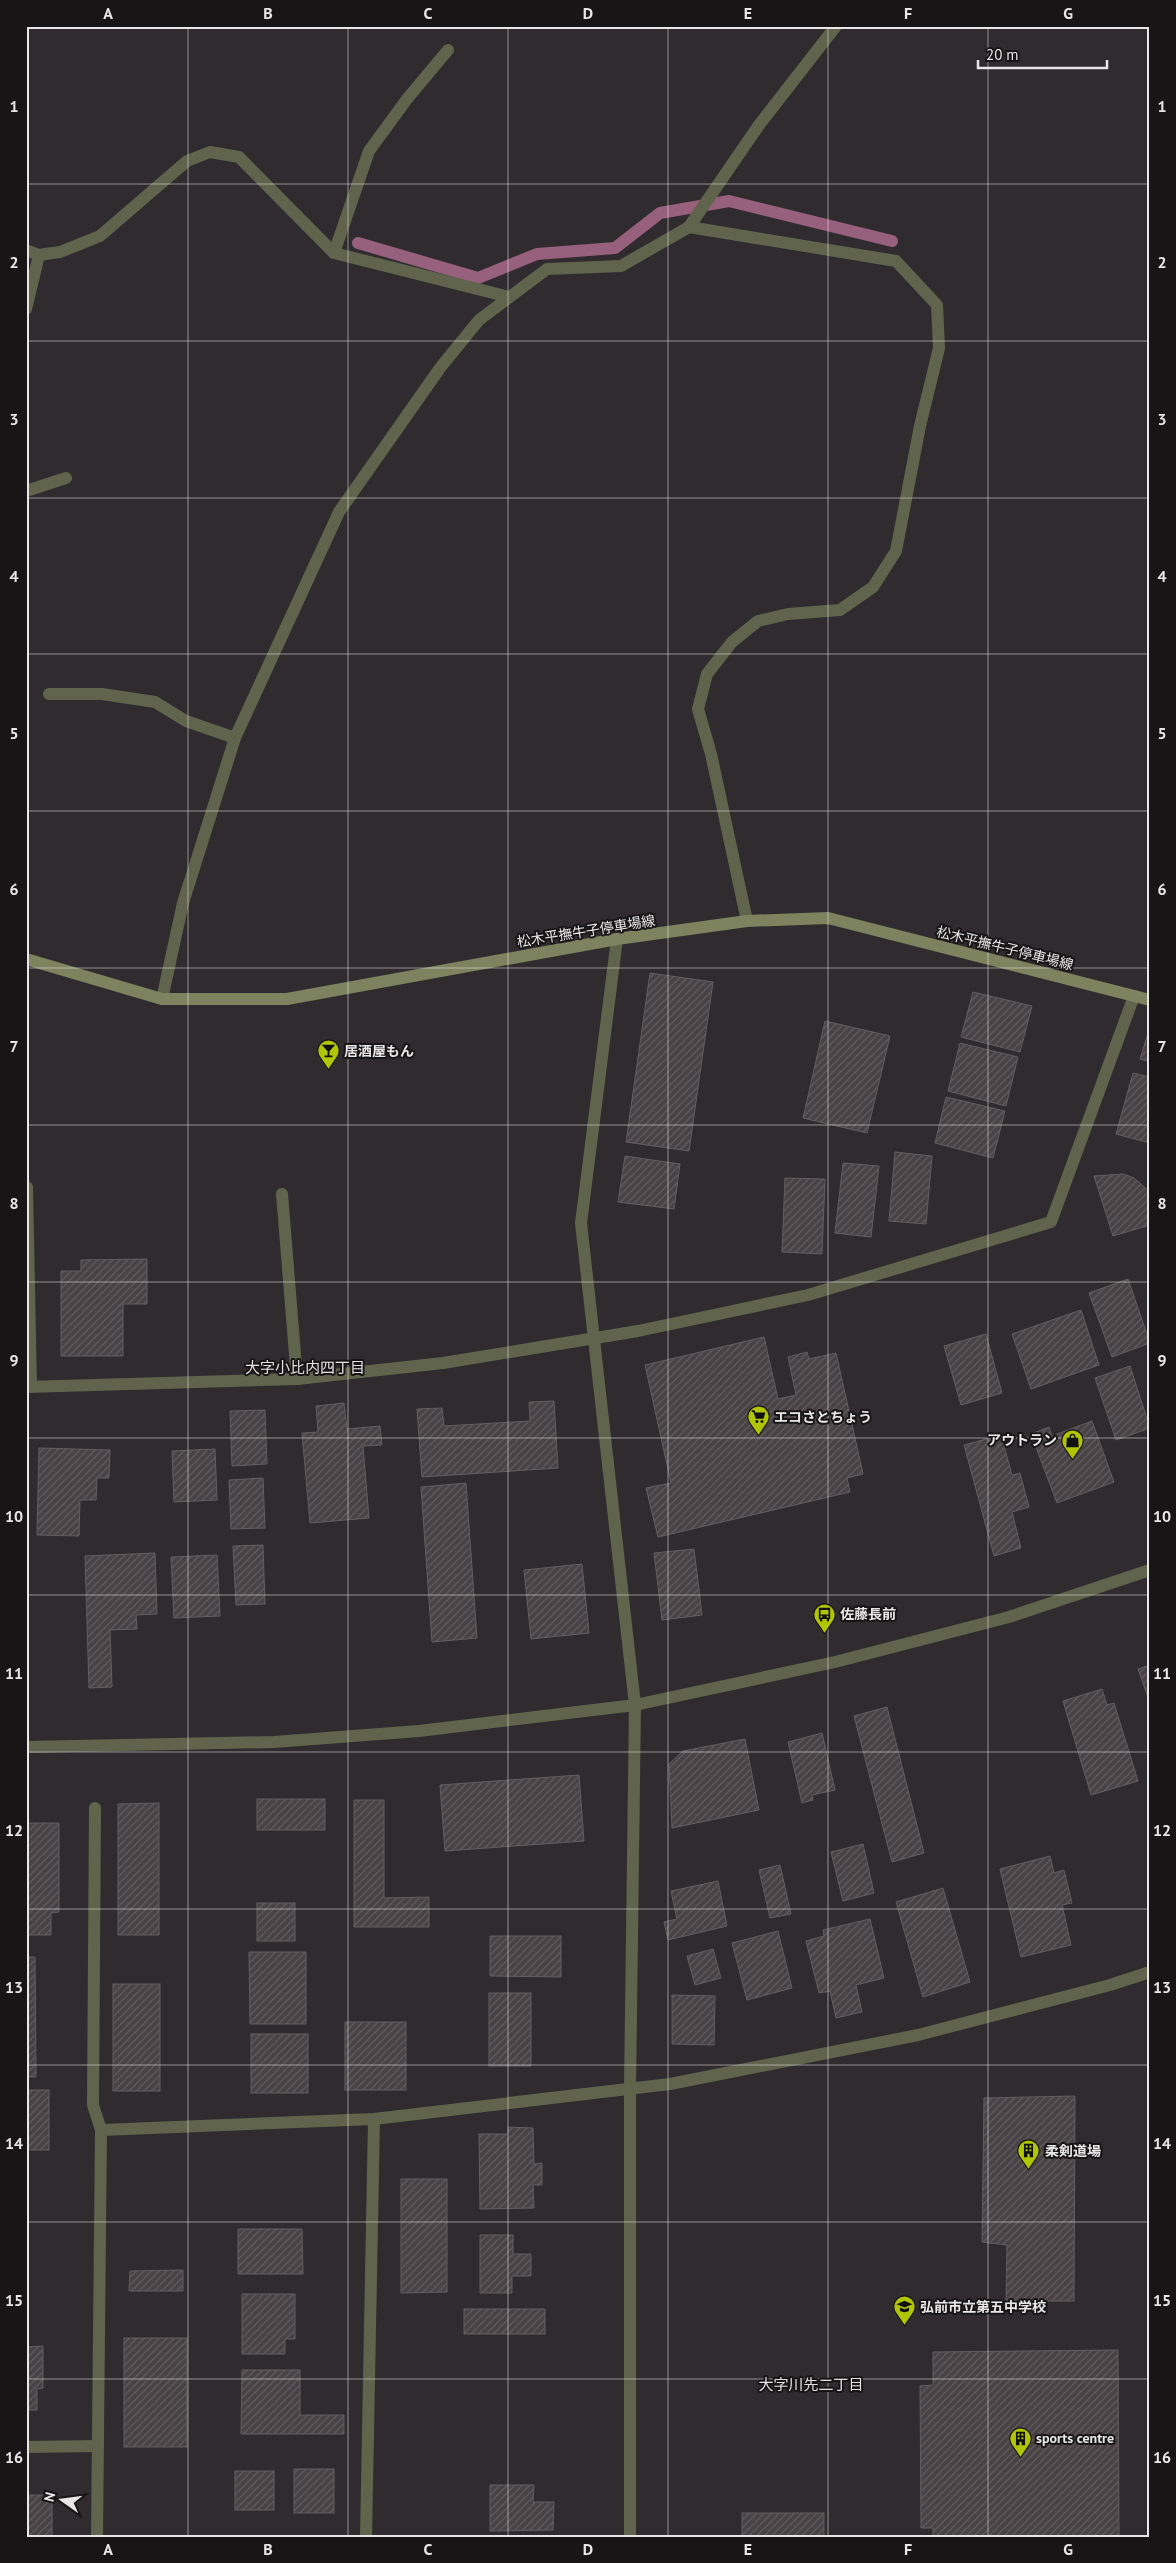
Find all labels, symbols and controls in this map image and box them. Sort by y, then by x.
text: A [103,3,113,23]
text: B [263,3,273,23]
text: C [424,3,433,23]
text: D [583,3,593,23]
text: E [744,3,752,23]
text: F [904,3,912,23]
text: G [1063,3,1073,23]
scale bar [978,38,1107,70]
text: 20 m [986,45,1019,64]
text: 1 [9,96,19,116]
text: 1 [1157,96,1167,116]
text: 2 [9,252,19,272]
text: 2 [1157,252,1167,272]
text: 3 [9,409,19,429]
text: 3 [1157,409,1167,429]
text: 4 [9,566,19,586]
text: 4 [1157,566,1167,586]
text: 5 [9,723,19,743]
text: 5 [1157,723,1167,743]
text: 6 [9,879,19,899]
text: 6 [1157,879,1167,899]
street label: 松木平撫牛子停車場線 [515,911,657,951]
street label: 松木平撫牛子停車場線 [935,922,1075,974]
text: 7 [9,1036,19,1056]
text: 7 [1157,1036,1167,1056]
bar icon: 居酒屋もん [316,1039,340,1070]
place label: 居酒屋もん [344,1042,414,1060]
text: 8 [9,1193,19,1213]
text: 8 [1157,1193,1167,1213]
text: 9 [9,1350,19,1370]
text: 9 [1157,1350,1167,1370]
district label: 大字小比内四丁目 [245,1358,365,1377]
supermarket icon: エコさとちょう [746,1405,770,1436]
place label: エコさとちょう [774,1408,872,1426]
shop icon: アウトラン [1061,1428,1085,1459]
place label: アウトラン [987,1431,1057,1449]
text: 10 [5,1506,23,1526]
text: 10 [1153,1506,1171,1526]
bus stop icon: 佐藤長前 [812,1602,836,1633]
place label: 佐藤長前 [840,1605,896,1623]
text: 11 [5,1663,23,1683]
text: 11 [1153,1663,1171,1683]
text: 12 [5,1820,23,1840]
text: 12 [1153,1820,1171,1840]
text: 13 [5,1977,23,1997]
text: 13 [1153,1977,1171,1997]
text: 14 [5,2133,23,2153]
text: 14 [1153,2133,1171,2153]
building icon: 柔剣道場 [1017,2139,1041,2170]
place label: 柔剣道場 [1045,2142,1101,2160]
text: 15 [5,2290,23,2310]
text: 15 [1153,2290,1171,2310]
school or university icon: 弘前市立第五中学校 [892,2295,916,2326]
place label: 弘前市立第五中学校 [920,2298,1046,2316]
district label: 大字川先二丁目 [758,2375,864,2394]
building icon: sports centre [1008,2426,1032,2457]
place label: sports centre [1036,2429,1114,2447]
text: 16 [5,2447,23,2467]
text: 16 [1153,2447,1171,2467]
north arrow [38,2476,88,2526]
text: N [40,2490,59,2503]
text: A [103,2539,113,2559]
text: B [263,2539,273,2559]
text: C [424,2539,433,2559]
text: D [583,2539,593,2559]
text: E [744,2539,752,2559]
text: F [904,2539,912,2559]
text: G [1063,2539,1073,2559]

